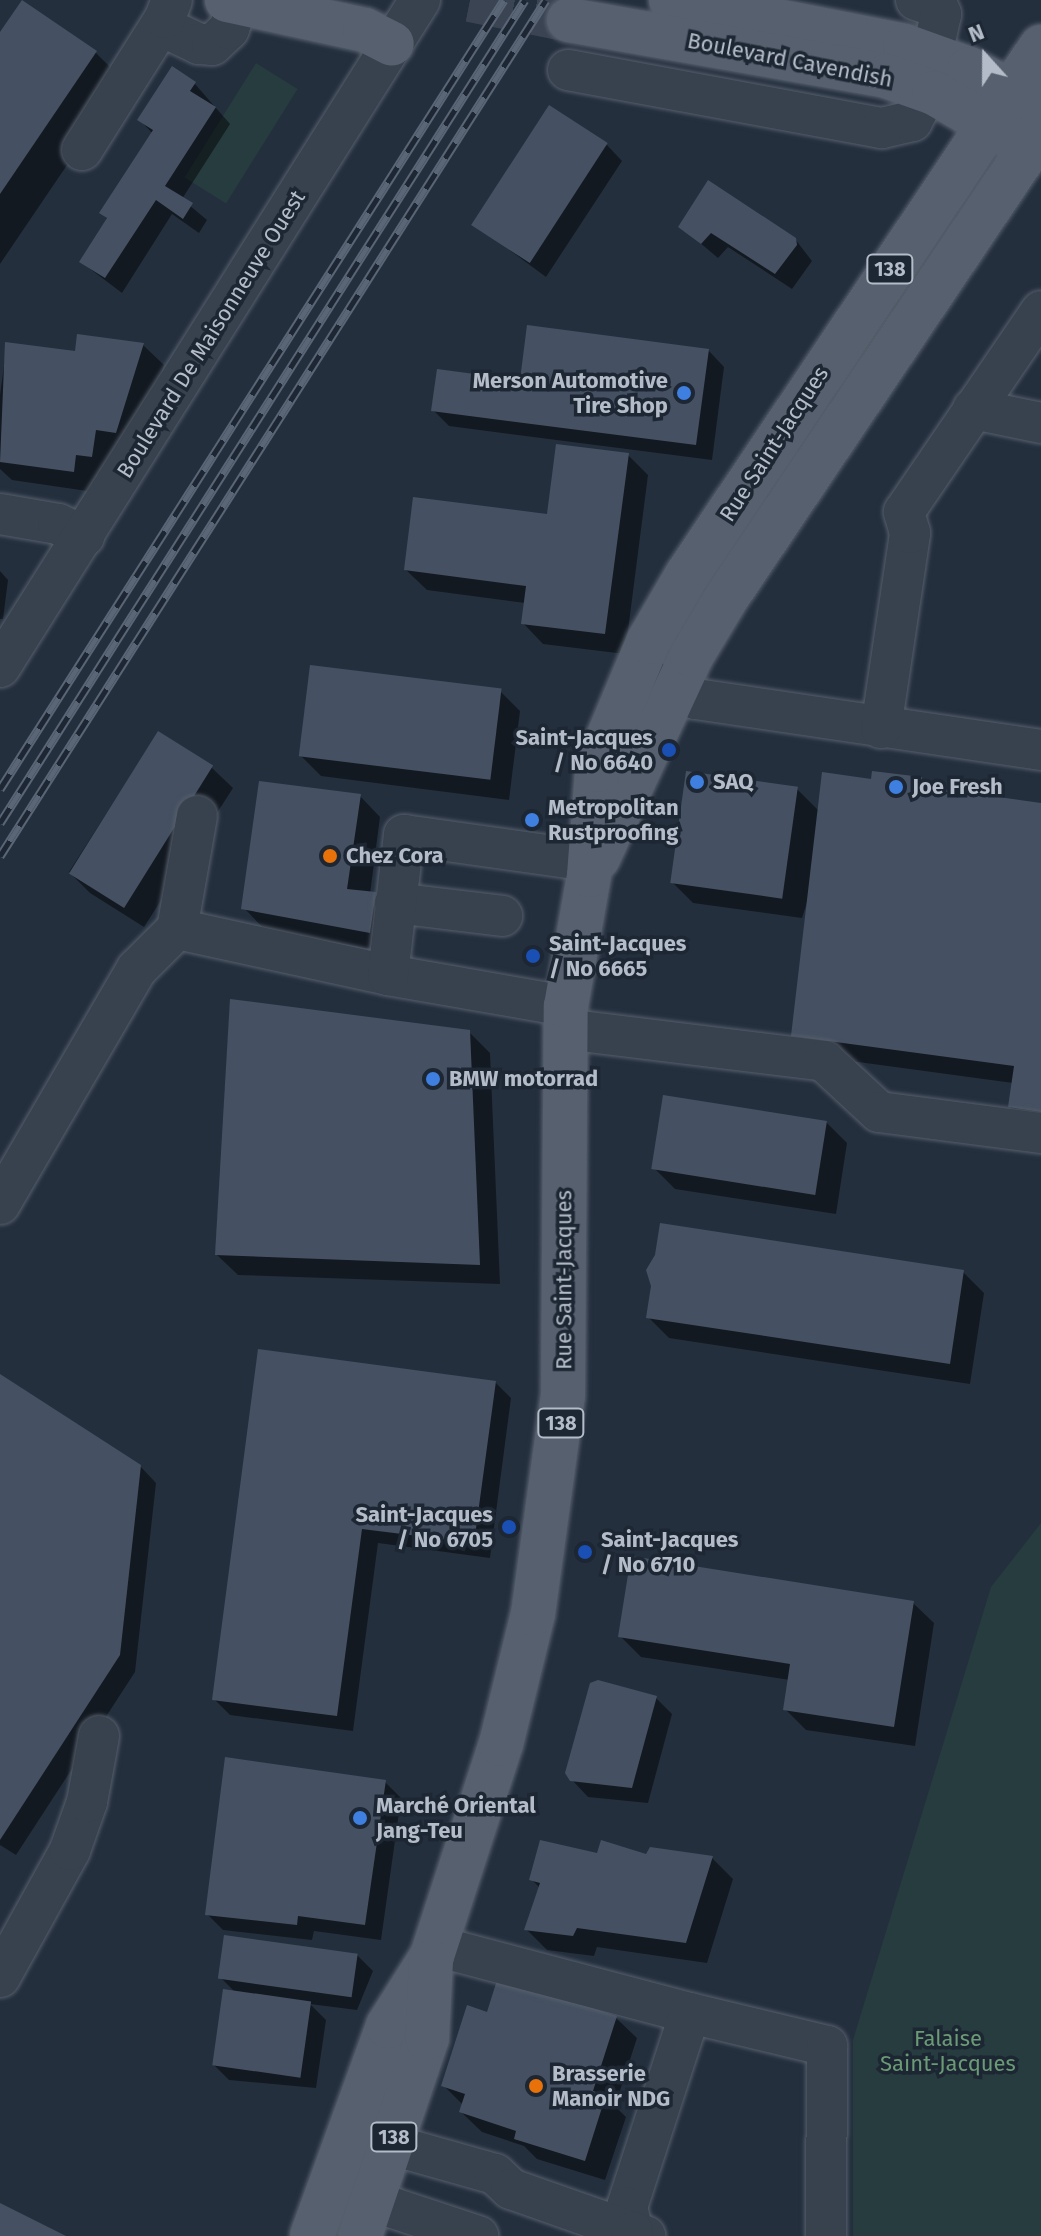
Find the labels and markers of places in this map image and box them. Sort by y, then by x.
place label: Merson Automotive Tire Shop [473,367,668,418]
marker: Merson Automotive Tire Shop [675,384,693,402]
place label: Saint-Jacques / No 6640 [516,724,653,776]
marker: Saint-Jacques / No 6640 [660,741,678,759]
place label: SAQ [713,769,753,795]
marker: SAQ [688,773,706,791]
place label: Joe Fresh [912,774,1003,800]
marker: Joe Fresh [887,778,905,796]
place label: Metropolitan Rustproofing [548,794,679,846]
marker: Metropolitan Rustproofing [523,811,541,829]
place label: Chez Cora [346,843,444,869]
marker: Chez Cora [321,847,339,865]
place label: Saint-Jacques / No 6665 [549,930,686,982]
marker: Saint-Jacques / No 6665 [524,947,542,965]
place label: BMW motorrad [449,1066,598,1092]
marker: BMW motorrad [424,1070,442,1088]
place label: Saint-Jacques / No 6705 [356,1501,493,1552]
marker: Saint-Jacques / No 6705 [500,1518,518,1536]
place label: Saint-Jacques / No 6710 [601,1526,738,1578]
marker: Saint-Jacques / No 6710 [576,1543,594,1561]
place label: Marché Oriental Jang-Teu [376,1792,536,1844]
marker: Marché Oriental Jang-Teu [351,1809,369,1827]
place label: Brasserie Manoir NDG [552,2060,670,2112]
marker: Brasserie Manoir NDG [527,2077,545,2095]

